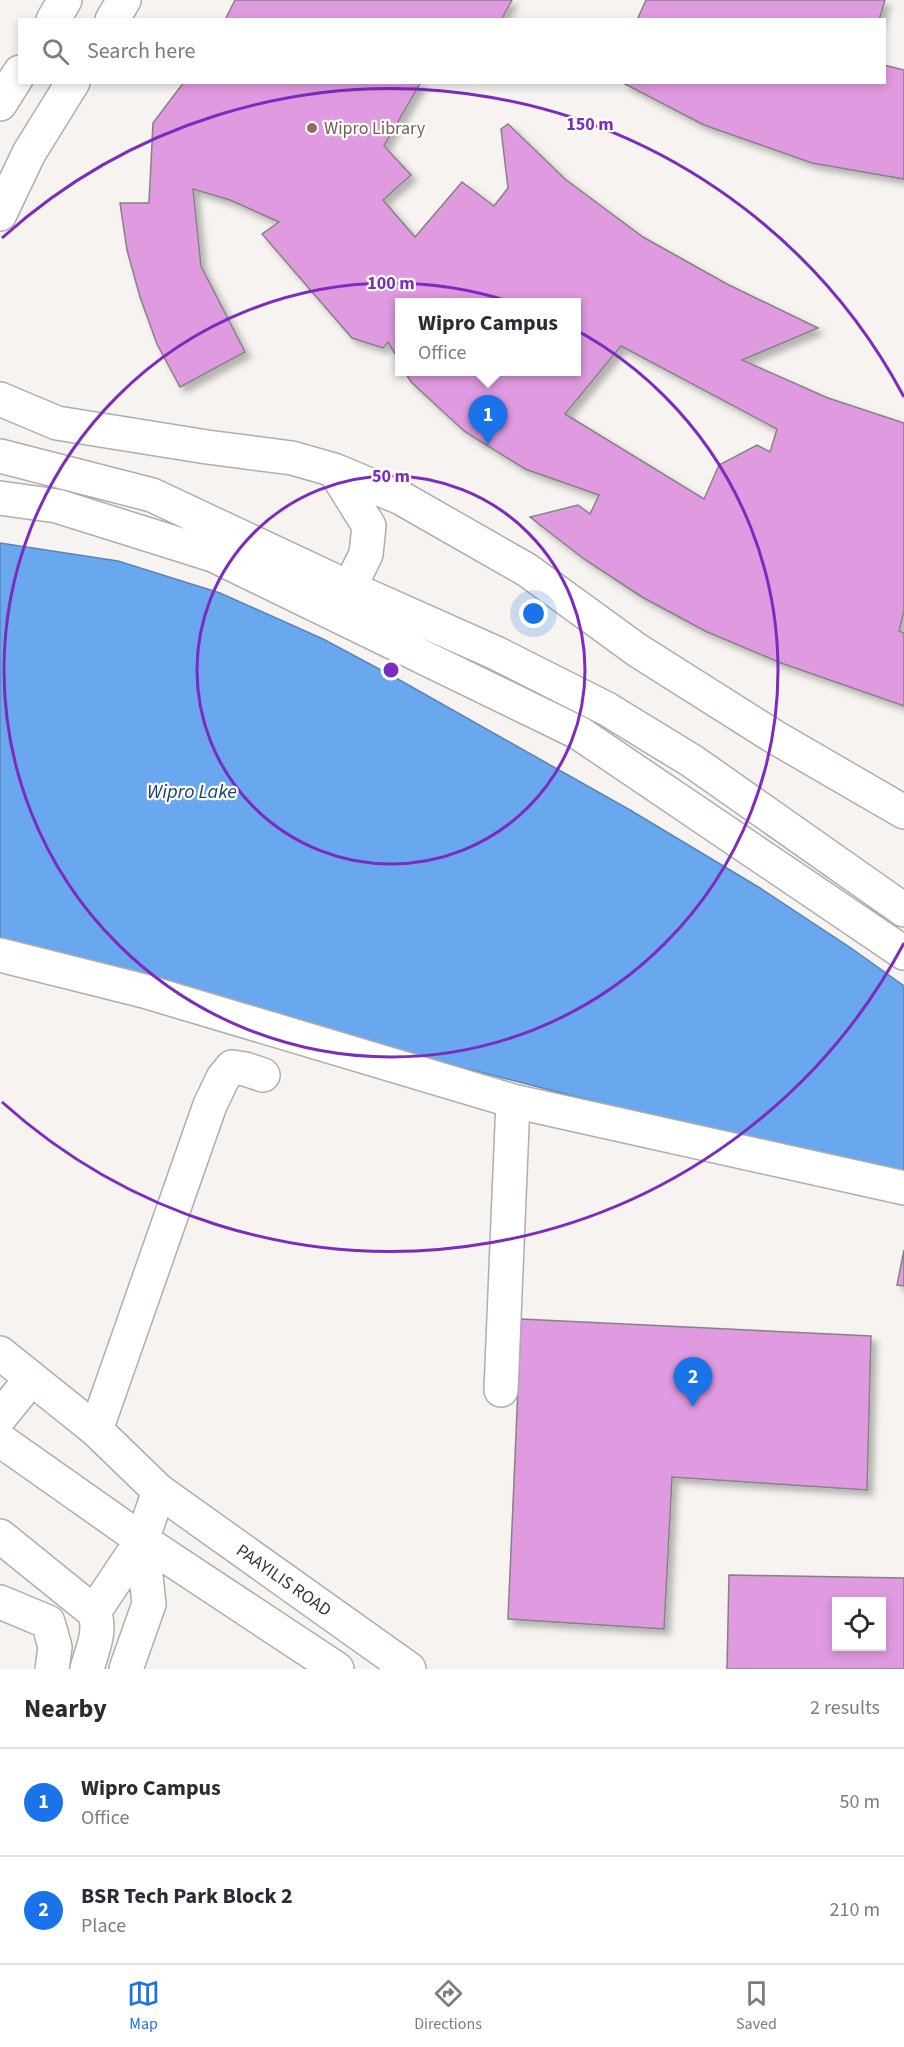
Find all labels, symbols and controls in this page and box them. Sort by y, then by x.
search box [18,18,886,84]
icon: search [39,35,72,68]
text: Search here [87,35,195,67]
text: 150 m [566,112,614,137]
place label: Wipro Library [324,116,426,141]
marker: Wipro Library [305,121,319,135]
text: 100 m [367,271,415,296]
popup [395,298,581,376]
text: Wipro Campus [418,307,558,339]
text: Office [418,339,466,367]
pin: 1 [468,396,508,445]
text: 50 m [372,464,410,489]
your location [519,599,548,628]
centre of rings [381,660,401,680]
water label: Wipro Lake [147,778,237,806]
pin: 2 [674,1358,712,1407]
street label: PAAYILIS ROAD [231,1538,337,1623]
map controls [832,1597,886,1651]
button: locate [832,1597,886,1651]
text: Nearby [24,1690,107,1727]
text: 2 results [810,1694,880,1722]
text: Wipro Campus [81,1772,221,1804]
text: 1 [38,1788,49,1816]
text: 50 m [840,1788,880,1816]
text: Office [81,1804,129,1832]
text: BSR Tech Park Block 2 [81,1880,293,1912]
text: 2 [38,1896,49,1924]
text: 210 m [830,1896,880,1924]
text: Place [81,1912,126,1940]
tab: Map [127,1977,160,2035]
tab: Directions [414,1977,482,2035]
tab: Saved [736,1977,777,2035]

